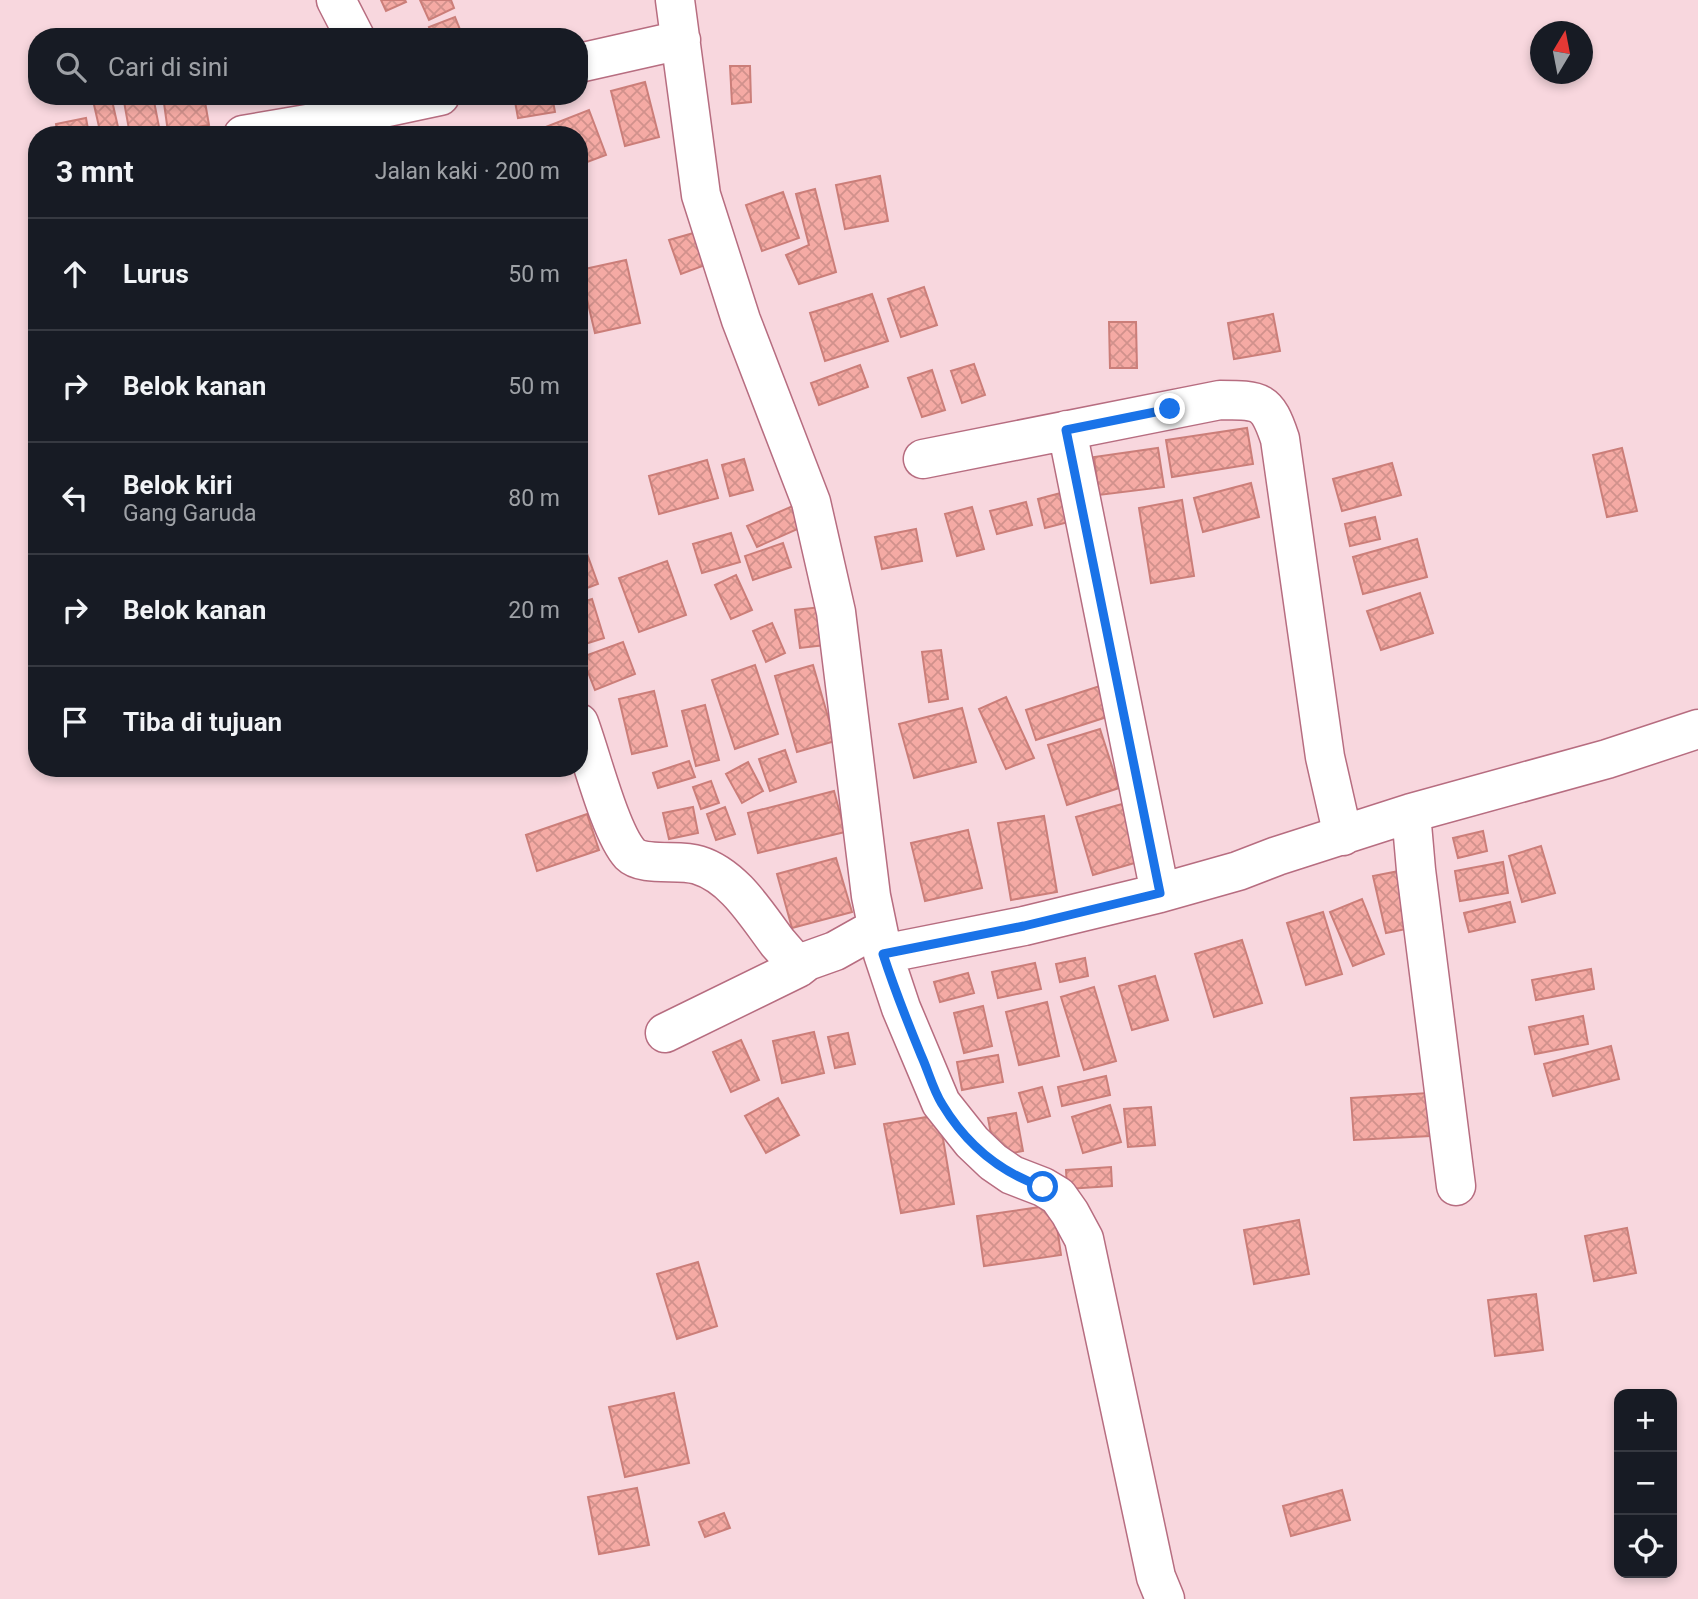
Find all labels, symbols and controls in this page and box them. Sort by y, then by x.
north arrow [1530,21,1593,84]
search box [28,28,588,105]
icon: search [52,48,90,86]
text: Cari di sini [108,52,229,82]
text: 3 mnt [56,154,134,189]
text: Jalan kaki · 200 m [375,158,560,185]
icon: ahead [56,255,94,293]
text: Lurus [123,259,189,289]
text: 50 m [508,261,560,288]
icon: right [56,367,94,405]
text: Belok kanan [123,371,266,401]
text: 50 m [508,373,560,400]
route end [1154,393,1185,424]
text: Belok kiri [123,470,233,500]
icon: left [56,479,94,517]
text: 80 m [508,485,560,512]
text: Gang Garuda [123,500,257,527]
icon: right [56,591,94,629]
text: Belok kanan [123,595,266,625]
text: 20 m [508,597,560,624]
icon: arrive [56,703,94,741]
text: Tiba di tujuan [123,707,282,737]
route start [1027,1171,1058,1202]
map controls [1614,1389,1677,1578]
button: + [1614,1389,1677,1452]
button: − [1614,1452,1677,1515]
button: locate [1614,1515,1677,1578]

